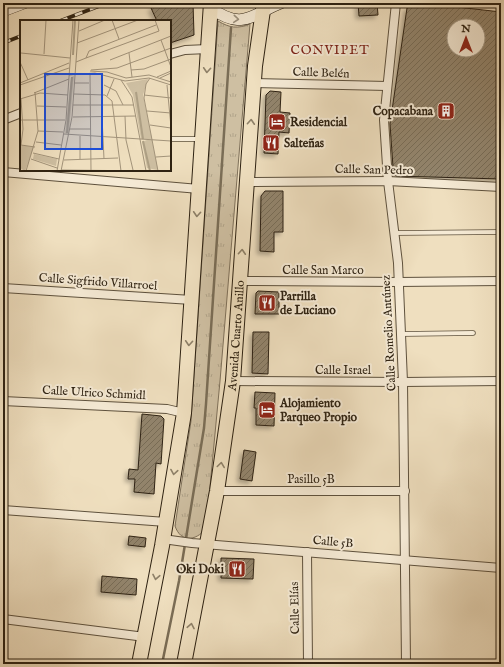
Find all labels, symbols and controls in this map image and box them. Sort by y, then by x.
one-way arrow [233,15,239,24]
north arrow [446,18,486,58]
inset map [20,20,171,171]
text: N [460,22,471,36]
district label: CONVIPET [290,42,370,59]
street label: Calle Belén [292,65,350,82]
one-way arrow [202,67,211,73]
building icon: Copacabana [436,101,456,121]
place label: Copacabana [373,104,434,120]
hotel icon: Residencial [267,112,287,132]
place label: Residencial [290,115,348,130]
one-way arrow [246,119,255,125]
restaurant icon: Salteñas [261,133,281,153]
place label: Salteñas [284,136,325,151]
street label: Calle San Pedro [335,162,414,178]
one-way arrow [193,211,202,217]
one-way arrow [237,249,246,255]
street label: Calle San Marco [282,263,364,278]
street label: Calle Sigfrido Villarroel [38,270,158,294]
street label: Calle Romelio Antúnez [378,274,400,392]
street label: Avenida Cuarto Anillo [224,279,248,393]
place label: Parrilla de Luciano [280,289,336,318]
restaurant icon: Parrilla de Luciano [257,293,277,313]
one-way arrow [184,340,193,346]
street label: Calle Israel [315,363,372,378]
street label: Calle Ulrico Schmidl [42,383,147,403]
place label: Alojamiento Parqueo Propio [279,396,358,426]
hotel icon: Alojamiento Parqueo Propio [257,400,277,420]
one-way arrow [216,462,225,468]
one-way arrow [171,469,179,475]
street label: Pasillo 5B [287,472,335,487]
street label: Calle 5B [312,533,354,551]
restaurant icon: Oki Doki [227,559,247,579]
place label: Oki Doki [176,562,225,577]
one-way arrow [153,574,161,580]
street label: Calle Elías [287,582,303,634]
one-way arrow [187,623,195,629]

